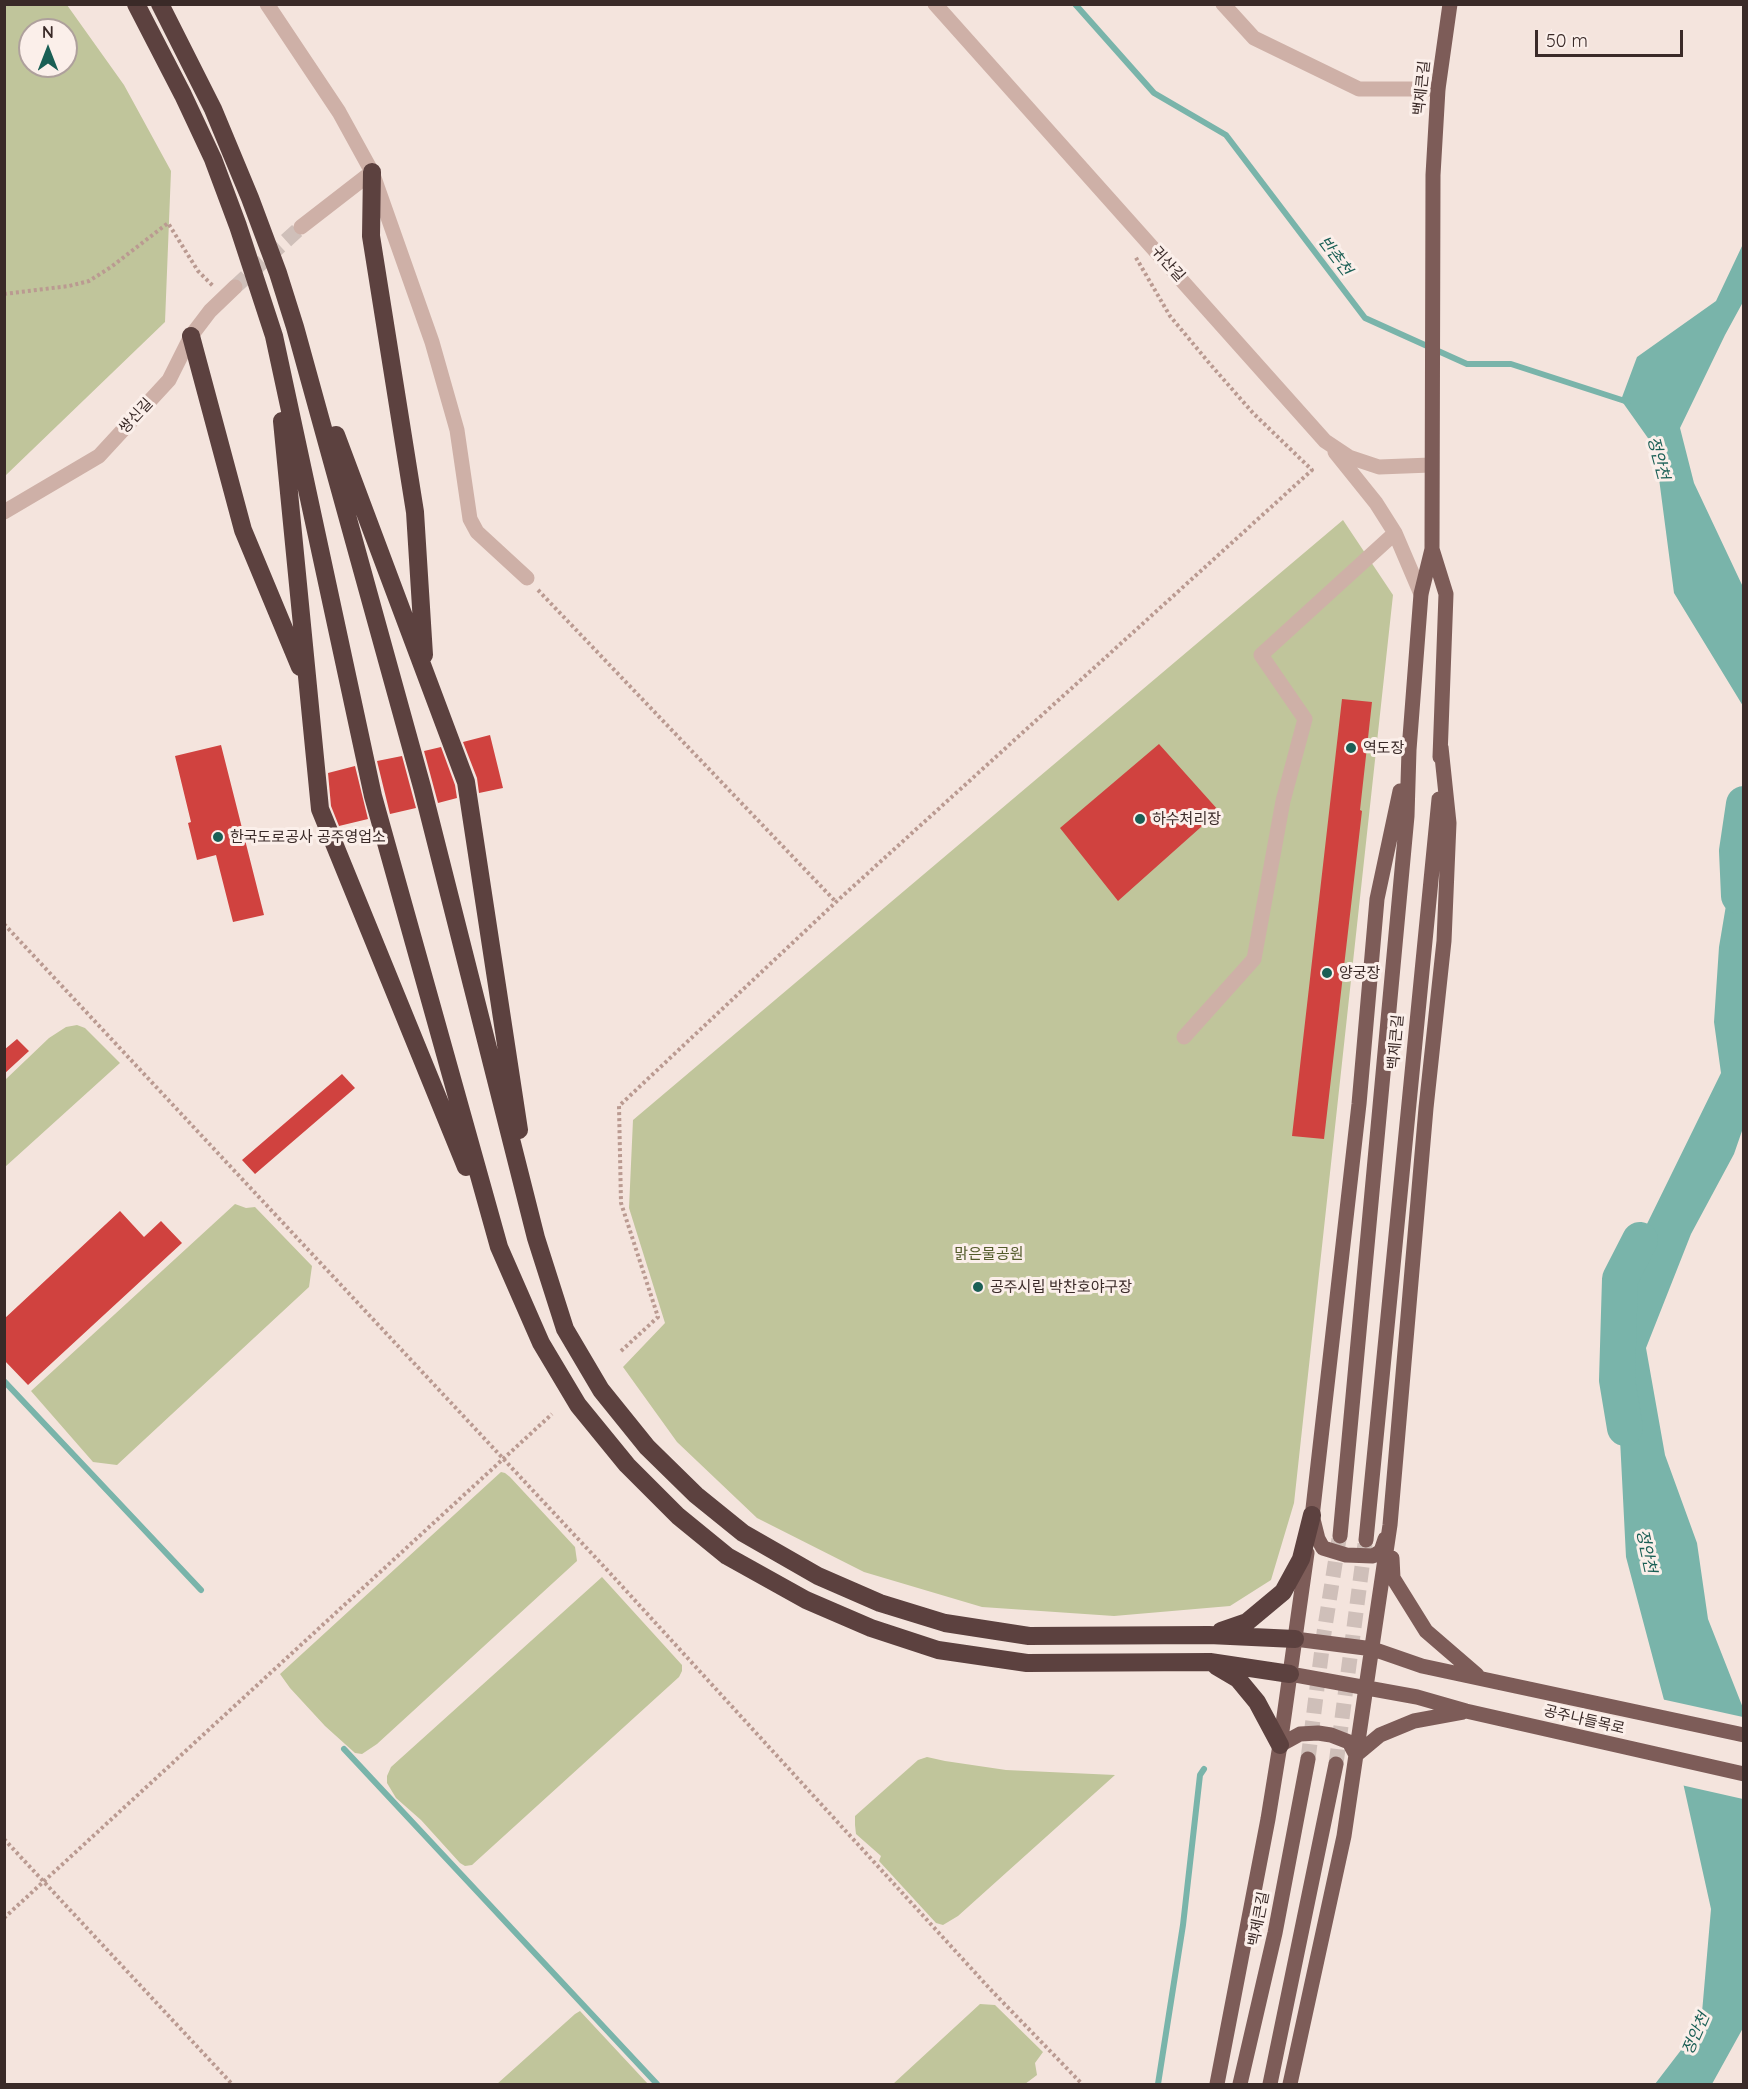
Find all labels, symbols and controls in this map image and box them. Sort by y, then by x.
north arrow [18,18,78,78]
scale bar [1538,18,1686,56]
text: N [42,22,54,42]
text: 50 m [1546,29,1588,52]
street label: 백제큰길 [1410,60,1434,116]
water label: 반촌천 [1314,233,1356,279]
street label: 귀산길 [1147,243,1189,285]
street label: 쌍신길 [115,395,157,437]
water label: 정안천 [1643,434,1673,482]
place label: 역도장 [1363,739,1404,757]
marker: 역도장 [1344,741,1358,755]
place label: 하수처리장 [1152,810,1221,828]
marker: 하수처리장 [1133,812,1147,826]
place label: 한국도로공사 공주영업소 [230,828,386,846]
marker: 한국도로공사 공주영업소 [211,830,225,844]
place label: 양궁장 [1339,964,1380,982]
marker: 양궁장 [1320,966,1334,980]
street label: 백제큰길 [1385,1014,1407,1070]
park label: 맑은물공원 [955,1245,1023,1263]
place label: 공주시립 박찬호야구장 [990,1278,1132,1296]
marker: 공주시립 박찬호야구장 [971,1280,985,1294]
water label: 정안천 [1632,1527,1660,1575]
street label: 공주나들목로 [1542,1702,1626,1738]
street label: 백제큰길 [1245,1890,1273,1948]
water label: 정안천 [1678,2010,1714,2058]

